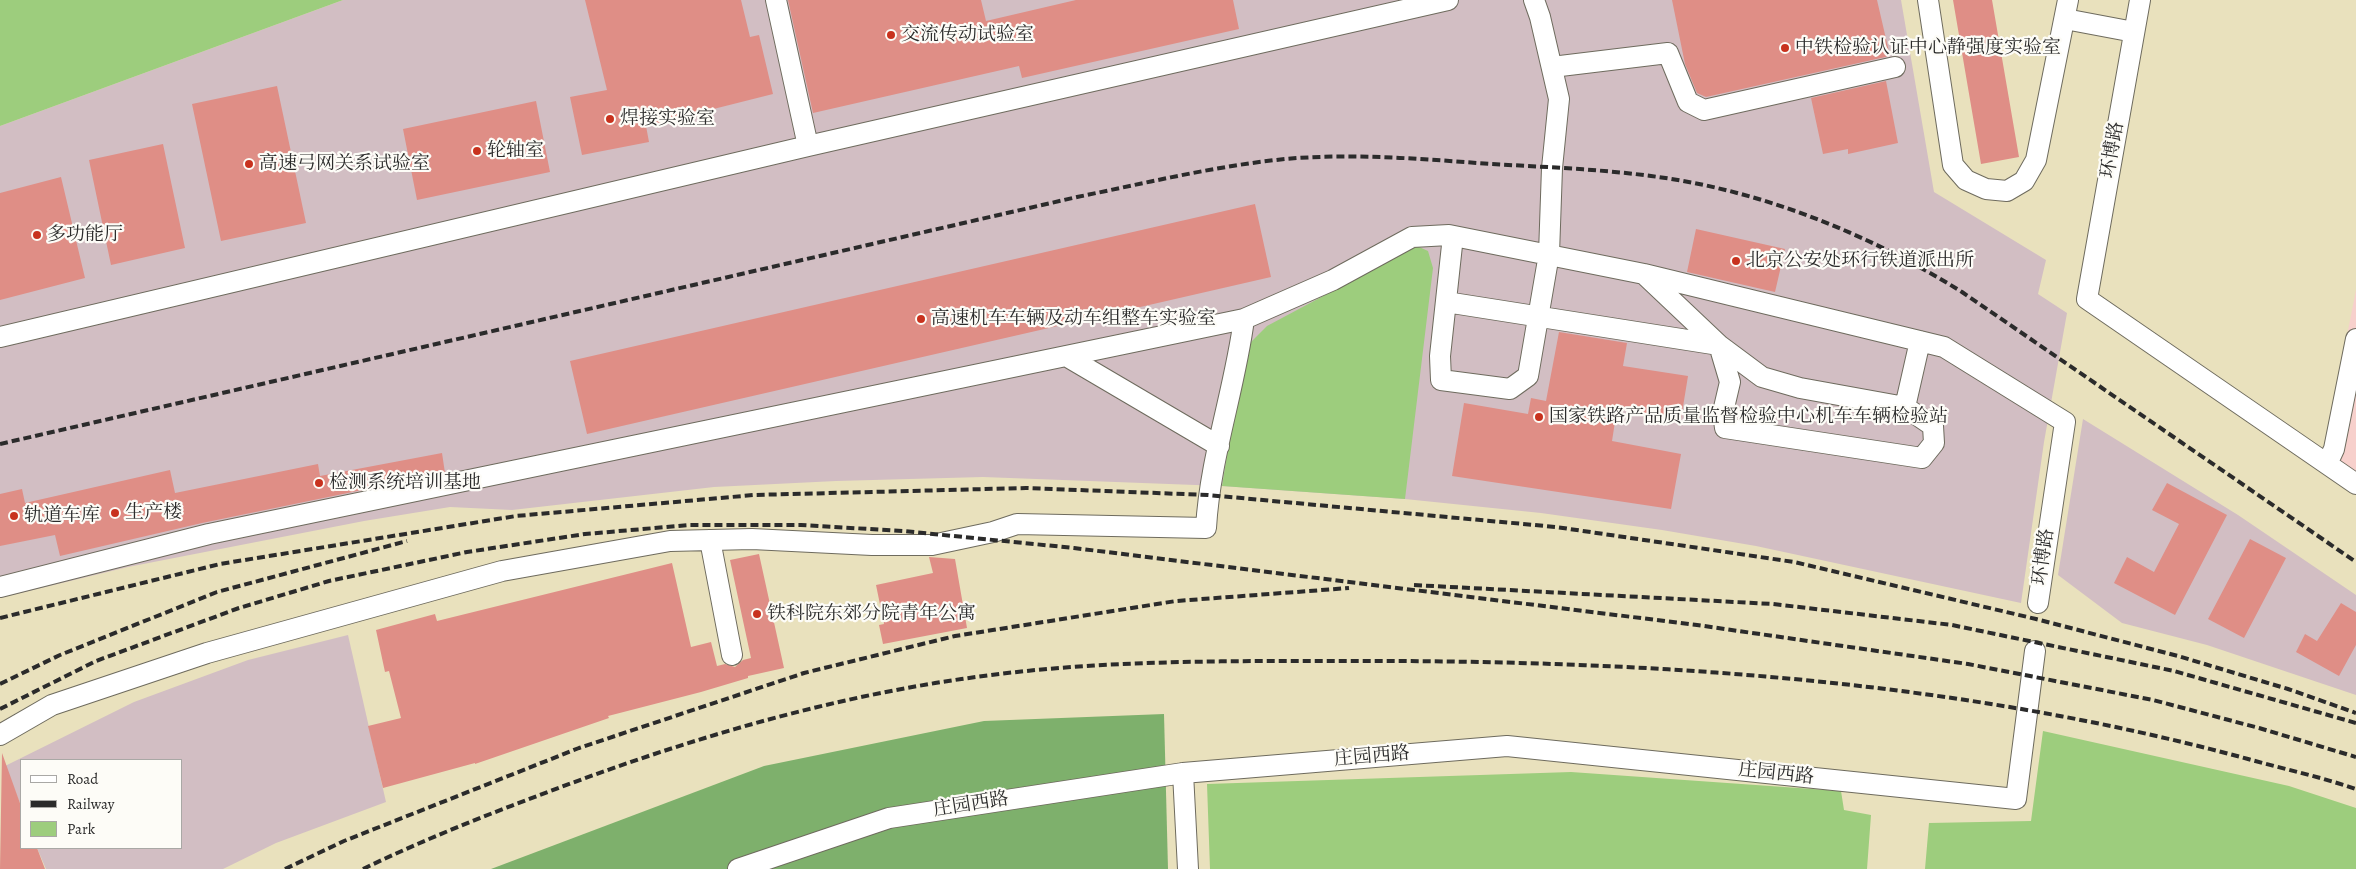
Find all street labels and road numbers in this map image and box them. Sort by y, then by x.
street label: 环博路 [2097,120,2129,180]
street label: 环博路 [2029,527,2059,587]
street label: 庄园西路 [1333,742,1411,772]
street label: 庄园西路 [1737,759,1815,789]
street label: 庄园西路 [932,788,1010,822]

